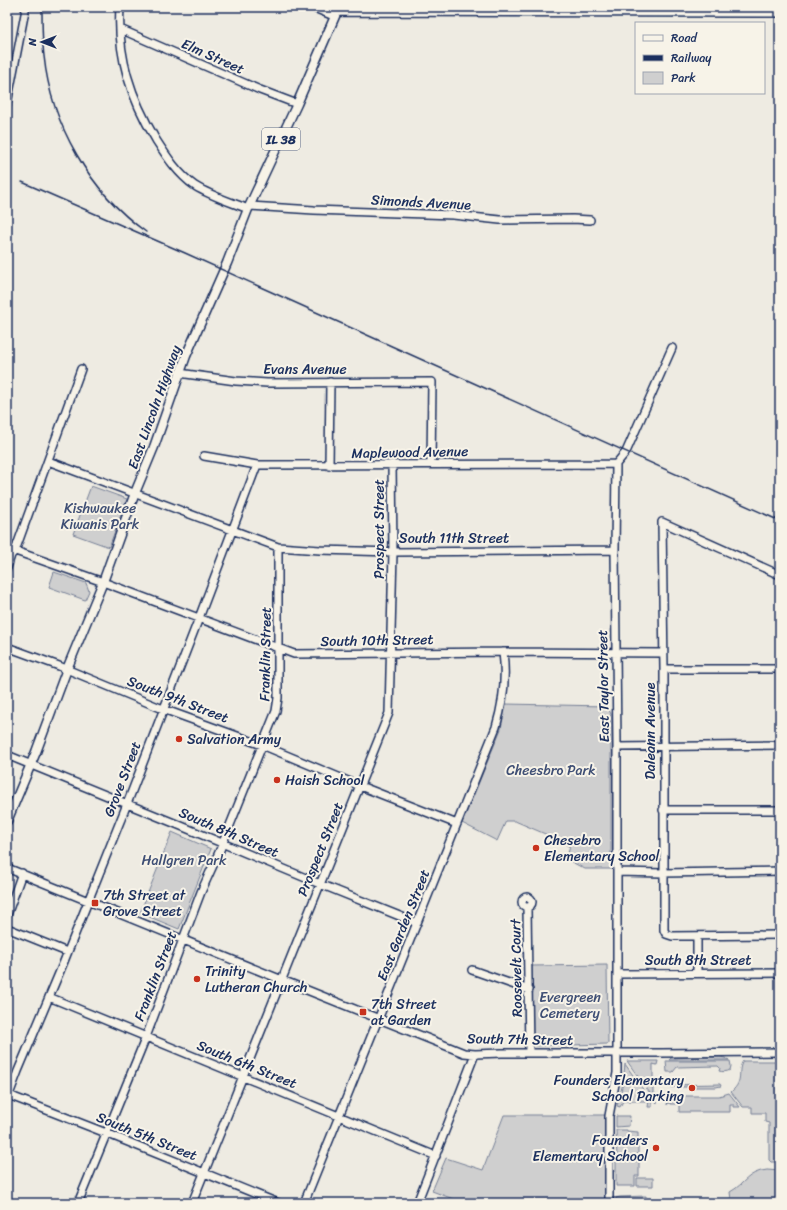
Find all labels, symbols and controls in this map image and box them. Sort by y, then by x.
north arrow [22,22,62,62]
legend [635,22,765,94]
text: Road [671,27,698,49]
street label: Elm Street [177,31,248,81]
text: N [23,38,42,47]
text: Railway [671,47,712,69]
text: Park [671,67,696,89]
road number: IL 38 [262,128,300,150]
street label: Simonds Avenue [370,187,472,218]
street label: East Lincoln Highway [120,341,189,473]
street label: Evans Avenue [263,357,347,382]
street label: Maplewood Avenue [351,439,469,466]
street label: Prospect Street [367,479,392,579]
park label: Kishwaukee Kiwanis Park [61,496,140,537]
street label: South 11th Street [399,526,509,551]
street label: Franklin Street [252,606,279,702]
street label: South 10th Street [320,627,434,654]
street label: East Taylor Street [590,629,617,743]
street label: South 9th Street [123,669,232,730]
street label: Daleann Avenue [638,682,663,780]
place label: Salvation Army [187,727,282,752]
marker: Salvation Army [174,734,184,744]
street label: Grove Street [97,738,148,821]
park label: Cheesbro Park [506,758,596,783]
place label: Haish School [285,768,366,793]
marker: Haish School [272,775,282,785]
street label: Prospect Street [290,798,351,900]
street label: South 8th Street [175,800,283,865]
place label: Chesebro Elementary School [544,828,661,869]
marker: Chesebro Elementary School [531,843,541,853]
park label: Hallgren Park [142,848,227,873]
street label: East Garden Street [370,866,437,985]
place label: 7th Street at Grove Street [103,883,186,924]
marker: 7th Street at Grove Street [90,898,100,908]
street label: Roosevelt Court [503,917,530,1017]
street label: Franklin Street [127,928,184,1025]
street label: South 8th Street [645,948,751,973]
place label: Trinity Lutheran Church [205,959,307,1000]
marker: Trinity Lutheran Church [192,974,202,984]
park label: Evergreen Cemetery [539,985,601,1026]
place label: 7th Street at Garden [371,992,437,1033]
marker: 7th Street at Garden [358,1007,368,1017]
street label: South 7th Street [467,1026,573,1053]
street label: South 6th Street [193,1033,301,1096]
place label: Founders Elementary School Parking [554,1068,685,1109]
marker: Founders Elementary School Parking [687,1083,697,1093]
street label: South 5th Street [93,1105,201,1168]
place label: Founders Elementary School [532,1128,649,1169]
marker: Founders Elementary School [651,1143,661,1153]

